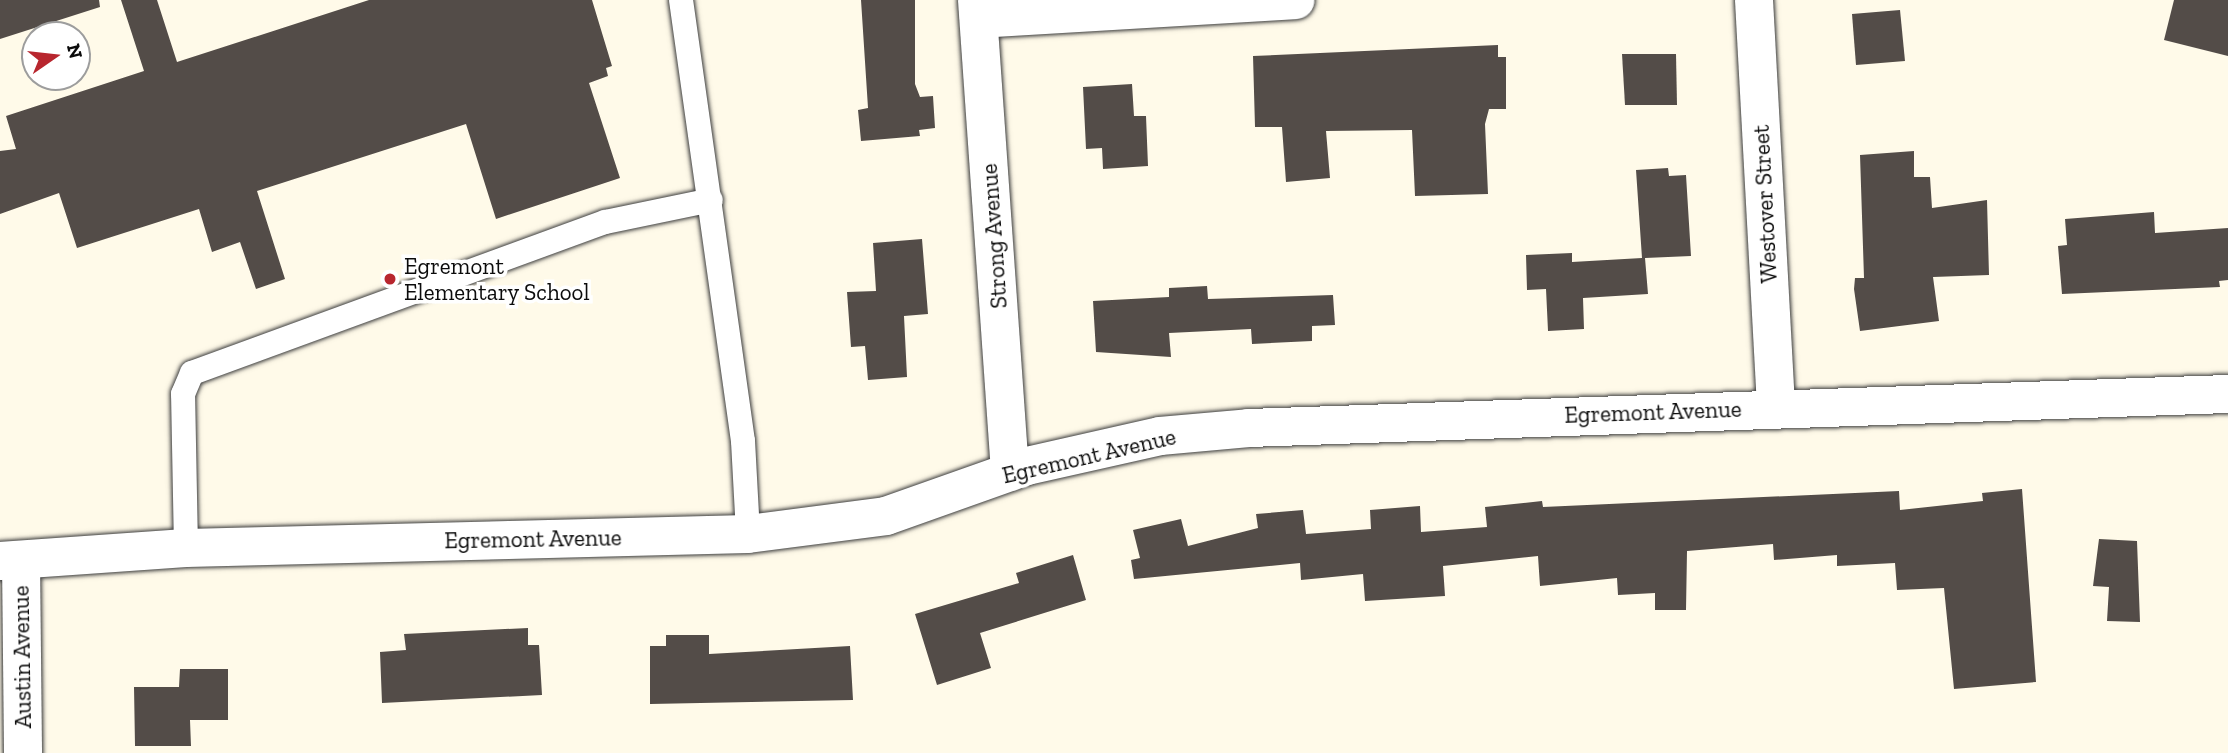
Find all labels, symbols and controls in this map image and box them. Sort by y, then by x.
north arrow [21,21,91,91]
text: N [62,41,88,61]
street label: Westover Street [1747,124,1783,284]
street label: Strong Avenue [975,162,1013,310]
place label: Egremont Elementary School [404,252,590,306]
marker: Egremont Elementary School [382,271,398,287]
street label: Egremont Avenue [1564,395,1742,429]
street label: Egremont Avenue [999,423,1179,489]
street label: Egremont Avenue [444,524,622,554]
street label: Austin Avenue [7,585,37,729]

